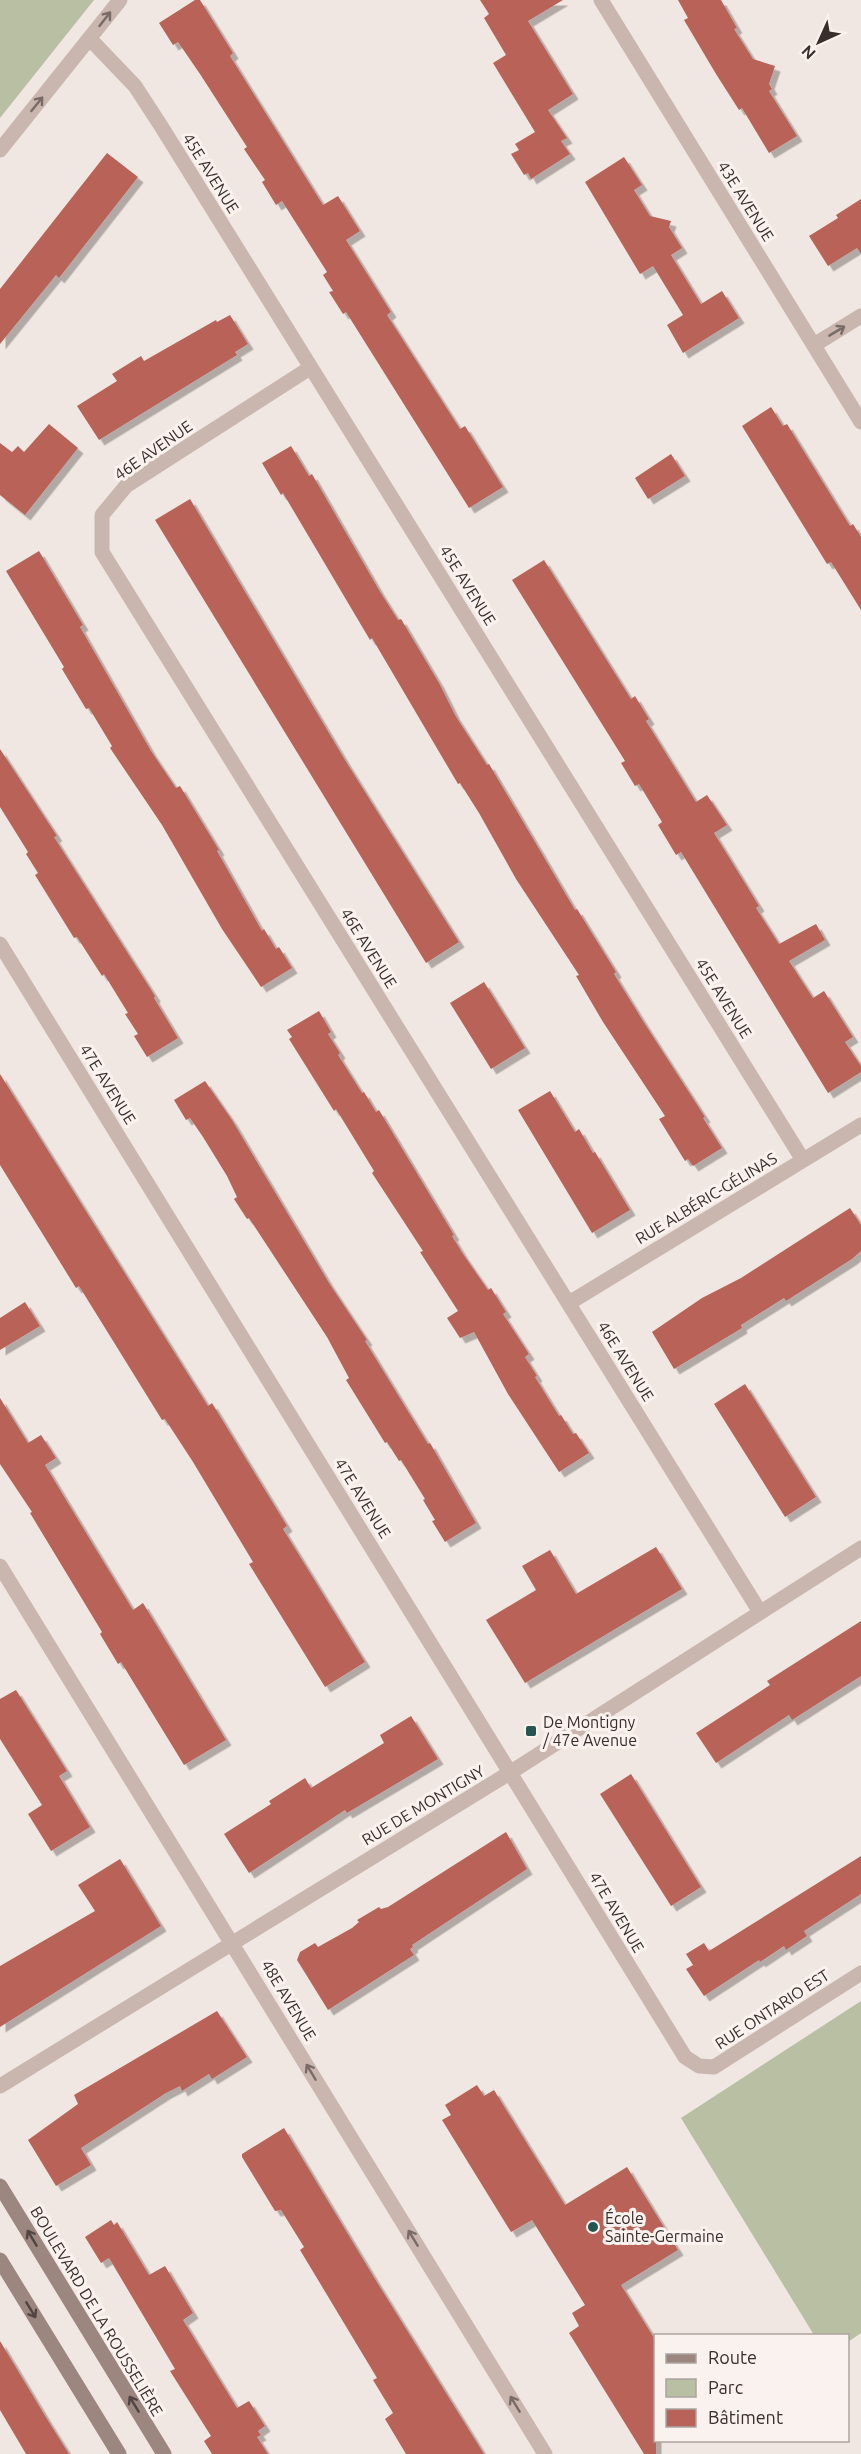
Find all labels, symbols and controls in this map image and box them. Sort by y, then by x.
one-way arrow [98,12,111,28]
north arrow [789,12,849,72]
text: N [798,42,819,63]
one-way arrow [30,97,43,113]
street label: 45E AVENUE [179,130,243,216]
street label: 43E AVENUE [714,158,778,244]
one-way arrow [828,324,845,336]
street label: 46E AVENUE [111,417,195,483]
street label: 45E AVENUE [436,542,500,628]
street label: 46E AVENUE [337,905,401,991]
street label: 45E AVENUE [692,955,756,1041]
street label: 47E AVENUE [76,1041,140,1127]
street label: RUE ALBÉRIC-GÉLINAS [631,1147,780,1247]
street label: 46E AVENUE [594,1318,658,1404]
street label: 47E AVENUE [331,1455,395,1541]
place label: De Montigny / 47e Avenue [542,1713,637,1749]
marker: De Montigny / 47e Avenue [524,1724,538,1738]
street label: RUE DE MONTIGNY [359,1761,488,1849]
street label: 47E AVENUE [586,1868,648,1956]
street label: 48E AVENUE [258,1956,320,2044]
street label: RUE ONTARIO EST [712,1965,832,2053]
one-way arrow [305,2064,317,2081]
street label: BOULEVARD DE LA ROUSSELIÈRE [27,2202,169,2419]
place label: École Sainte-Germaine [605,2207,724,2245]
marker: École Sainte-Germaine [586,2220,600,2234]
one-way arrow [25,2230,37,2247]
one-way arrow [407,2230,419,2247]
one-way arrow [25,2301,37,2318]
legend [654,2334,849,2442]
text: Route [708,2347,757,2367]
text: Parc [708,2377,743,2397]
one-way arrow [127,2396,139,2413]
one-way arrow [508,2396,520,2413]
text: Bâtiment [708,2407,783,2427]

